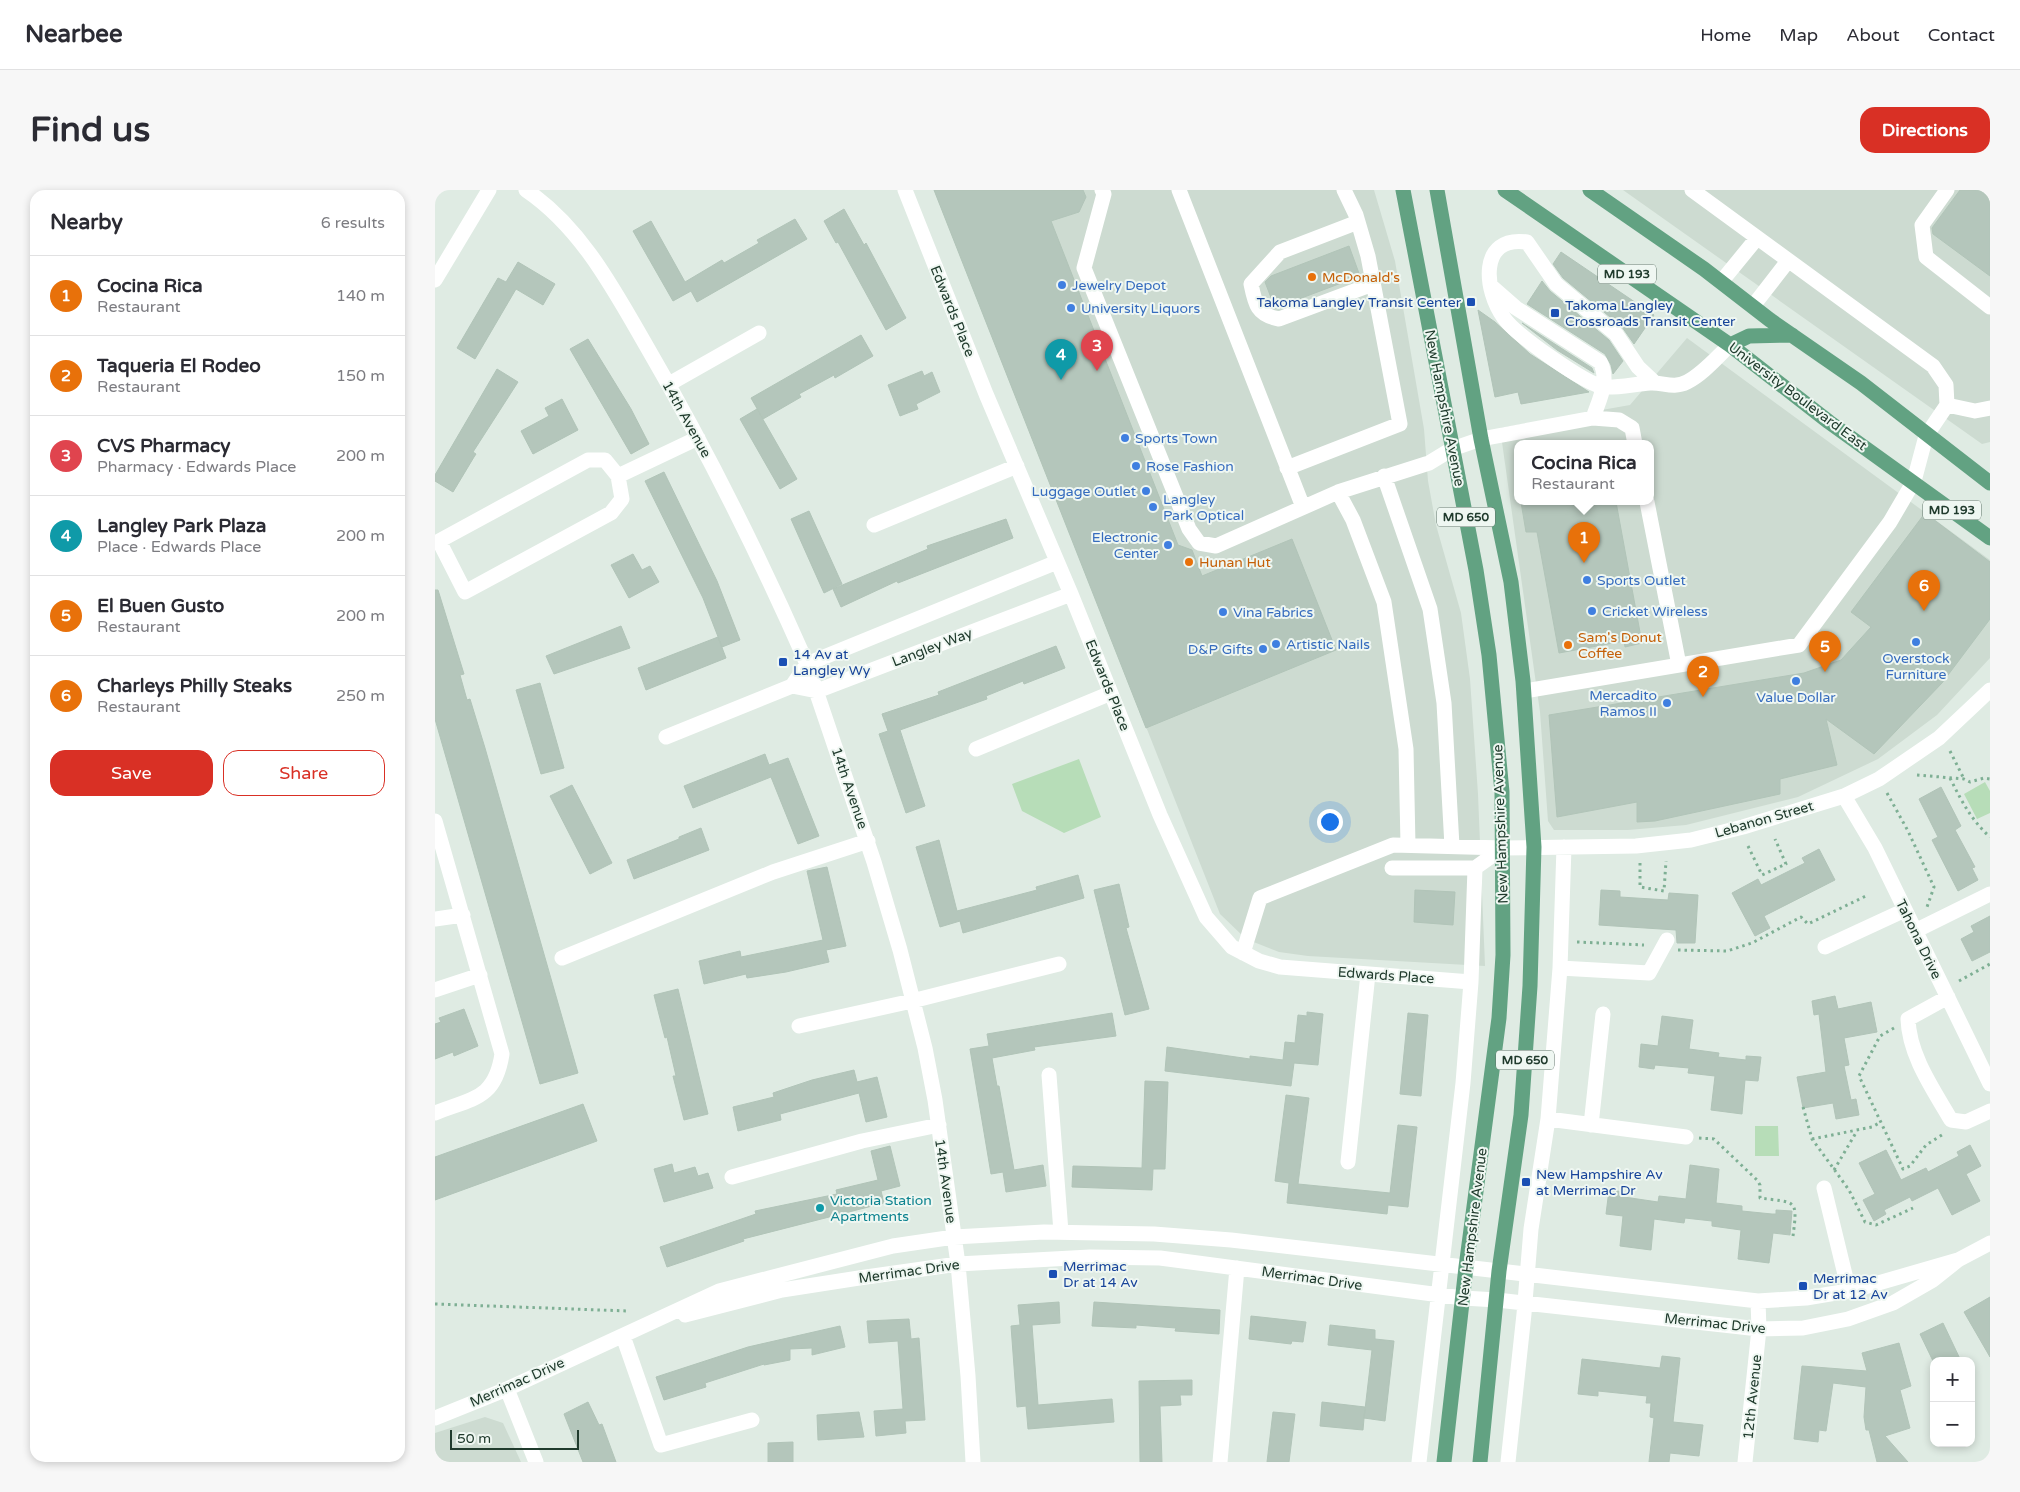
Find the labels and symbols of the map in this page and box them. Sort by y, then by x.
street label: Edwards Place [927,263,979,359]
road number: MD 193 [1598,264,1656,284]
place label: McDonald's [1322,269,1400,286]
marker: McDonald's [1306,271,1318,283]
place label: Jewelry Depot [1072,277,1167,294]
marker: Jewelry Depot [1056,279,1068,291]
place label: Takoma Langley Transit Center [1257,294,1462,311]
marker: Takoma Langley Transit Center [1465,296,1477,308]
place label: Takoma Langley Crossroads Transit Center [1565,297,1736,330]
place label: University Liquors [1081,300,1200,317]
marker: University Liquors [1065,302,1077,314]
marker: Takoma Langley Crossroads Transit Center [1549,307,1561,319]
street label: New Hampshire Avenue [1421,328,1468,488]
pin: 3 [1081,330,1113,371]
pin: 4 [1045,339,1077,380]
street label: University Boulevard East [1725,339,1871,454]
street label: 14th Avenue [658,378,715,461]
place label: Sports Town [1135,430,1218,447]
marker: Sports Town [1119,432,1131,444]
place label: Rose Fashion [1146,458,1234,475]
marker: Rose Fashion [1130,460,1142,472]
place label: Luggage Outlet [1032,483,1137,500]
marker: Luggage Outlet [1140,485,1152,497]
place label: Langley Park Optical [1163,491,1244,524]
road number: MD 193 [1923,500,1981,520]
marker: Langley Park Optical [1147,501,1159,513]
road number: MD 650 [1437,508,1495,527]
pin: 1 [1568,522,1600,563]
place label: Electronic Center [1092,529,1159,562]
marker: Electronic Center [1162,539,1174,551]
place label: Hunan Hut [1199,554,1271,571]
marker: Hunan Hut [1183,556,1195,568]
pin: 6 [1908,570,1940,611]
place label: Sports Outlet [1597,572,1686,589]
marker: Sports Outlet [1581,574,1593,586]
place label: Cricket Wireless [1602,603,1708,620]
place label: Vina Fabrics [1233,604,1314,621]
marker: Cricket Wireless [1586,605,1598,617]
marker: Vina Fabrics [1217,606,1229,618]
street label: Langley Way [890,624,975,671]
place label: Sam's Donut Coffee [1578,629,1663,662]
pin: 5 [1809,631,1841,672]
place label: Artistic Nails [1286,636,1370,653]
marker: Overstock Furniture [1910,636,1922,648]
street label: Edwards Place [1082,637,1134,733]
marker: Artistic Nails [1270,638,1282,650]
marker: Sam's Donut Coffee [1562,639,1574,651]
place label: D&P Gifts [1188,641,1253,658]
marker: D&P Gifts [1257,643,1269,655]
place label: 14 Av at Langley Wy [793,646,871,679]
place label: Overstock Furniture [1882,650,1950,683]
marker: 14 Av at Langley Wy [777,656,789,668]
pin: 2 [1687,656,1719,697]
marker: Value Dollar [1790,675,1802,687]
place label: Mercadito Ramos II [1589,687,1657,720]
place label: Value Dollar [1756,689,1836,706]
marker: Mercadito Ramos II [1661,697,1673,709]
street label: New Hampshire Avenue [1489,744,1512,904]
street label: 14th Avenue [828,745,871,831]
street label: Lebanon Street [1713,797,1816,842]
your location [1317,809,1343,835]
street label: Tahona Drive [1892,896,1945,982]
street label: Edwards Place [1337,964,1435,987]
road number: MD 650 [1496,1050,1554,1070]
street label: 14th Avenue [931,1138,960,1225]
street label: New Hampshire Avenue [1454,1147,1491,1307]
place label: New Hampshire Av at Merrimac Dr [1536,1166,1663,1199]
marker: New Hampshire Av at Merrimac Dr [1520,1176,1532,1188]
place label: Victoria Station Apartments [830,1192,932,1225]
marker: Victoria Station Apartments [814,1202,826,1214]
street label: Merrimac Drive [857,1256,961,1287]
place label: Merrimac Dr at 14 Av [1063,1258,1138,1291]
street label: Merrimac Drive [1260,1263,1364,1294]
marker: Merrimac Dr at 14 Av [1047,1268,1059,1280]
place label: Merrimac Dr at 12 Av [1813,1270,1888,1303]
marker: Merrimac Dr at 12 Av [1797,1280,1809,1292]
street label: Merrimac Drive [1663,1310,1767,1337]
street label: Merrimac Drive [467,1354,567,1411]
street label: 12th Avenue [1740,1354,1765,1440]
scale bar [450,1427,579,1450]

